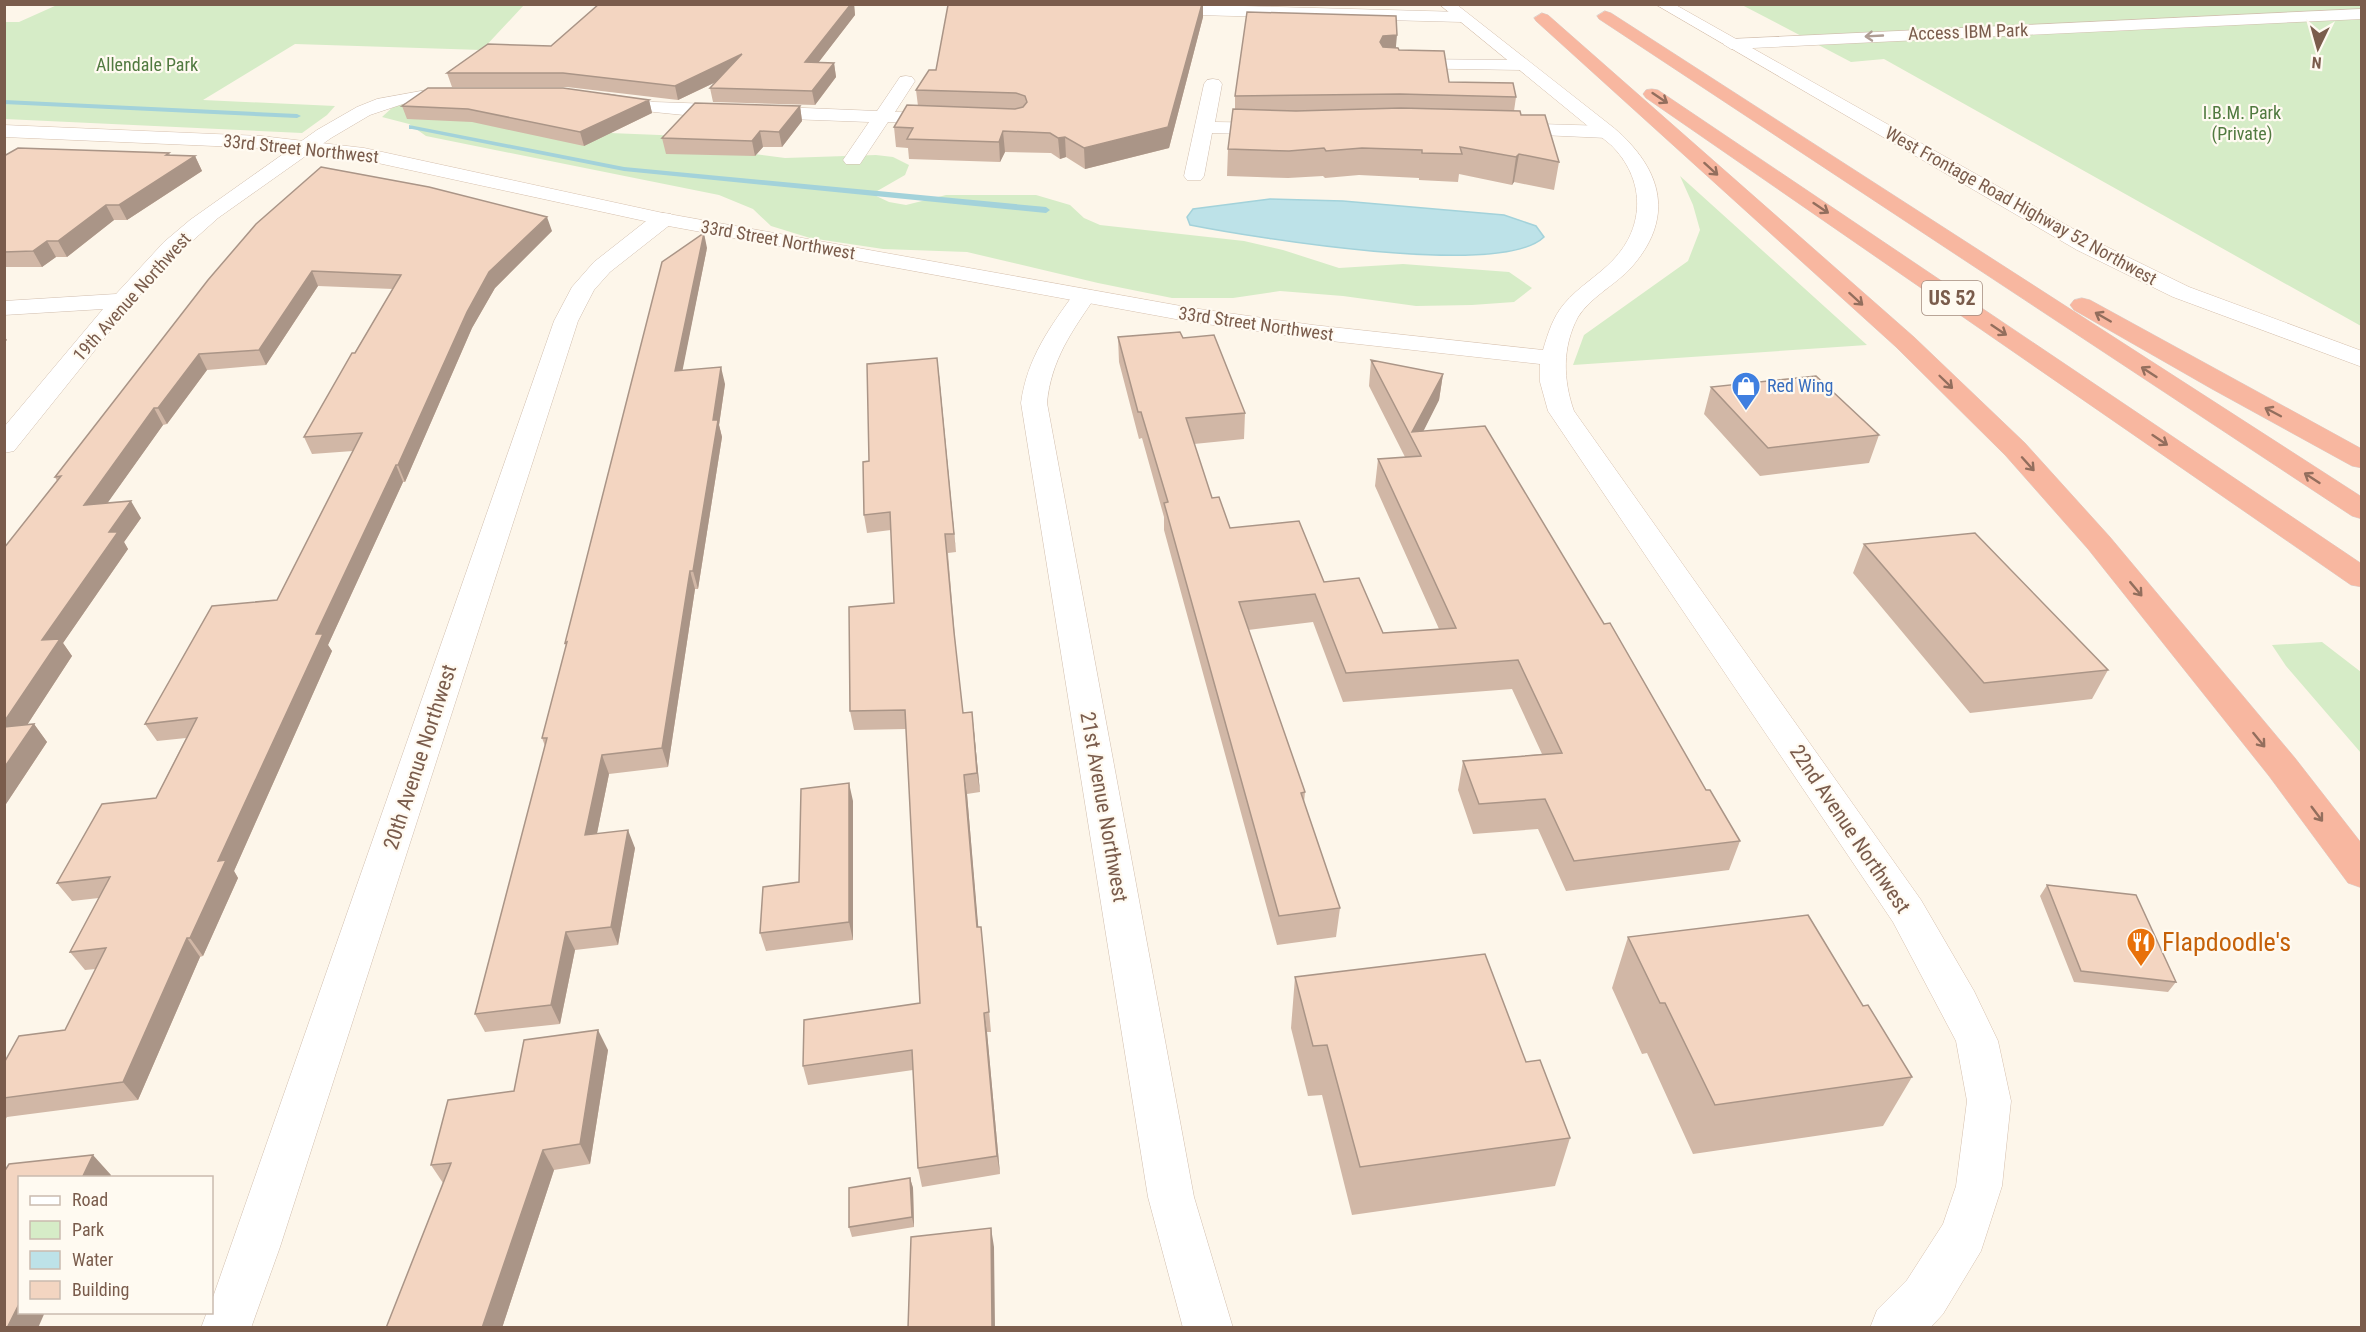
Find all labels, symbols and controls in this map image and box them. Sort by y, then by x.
north arrow [2288,18,2348,78]
street label: Access IBM Park [1908,19,2028,44]
one-way arrow [1864,31,1884,42]
text: N [2311,53,2322,72]
park label: Allendale Park [96,54,198,75]
one-way arrow [1651,92,1667,104]
park label: I.B.M. Park (Private) [2203,102,2281,145]
street label: West Frontage Road Highway 52 Northwest [1882,122,2161,289]
street label: 33rd Street Northwest [222,130,380,167]
one-way arrow [1703,162,1718,176]
one-way arrow [1812,202,1828,214]
street label: 33rd Street Northwest [699,216,857,263]
street label: 19th Avenue Northwest [68,228,195,365]
road number: US 52 [1922,281,1982,315]
one-way arrow [1849,292,1864,306]
street label: 33rd Street Northwest [1177,302,1335,345]
one-way arrow [2095,311,2112,323]
one-way arrow [1990,324,2007,336]
one-way arrow [2140,366,2157,379]
shop icon: Red Wing [1730,370,1762,412]
one-way arrow [1939,374,1954,389]
place label: Red Wing [1767,375,1834,396]
one-way arrow [2265,406,2282,418]
one-way arrow [2151,434,2168,446]
one-way arrow [2021,456,2035,471]
one-way arrow [2304,472,2321,485]
one-way arrow [2129,580,2142,596]
street label: 20th Avenue Northwest [379,661,461,853]
street label: 21st Avenue Northwest [1075,710,1133,904]
one-way arrow [2253,731,2266,747]
street label: 22nd Avenue Northwest [1785,740,1915,918]
one-way arrow [2311,806,2323,822]
restaurant icon: Flapdoodle's [2125,926,2157,968]
place label: Flapdoodle's [2162,927,2291,957]
legend [18,1176,213,1314]
text: Road [72,1189,108,1210]
text: Park [72,1219,104,1240]
text: Water [72,1249,114,1270]
text: Building [72,1279,129,1300]

